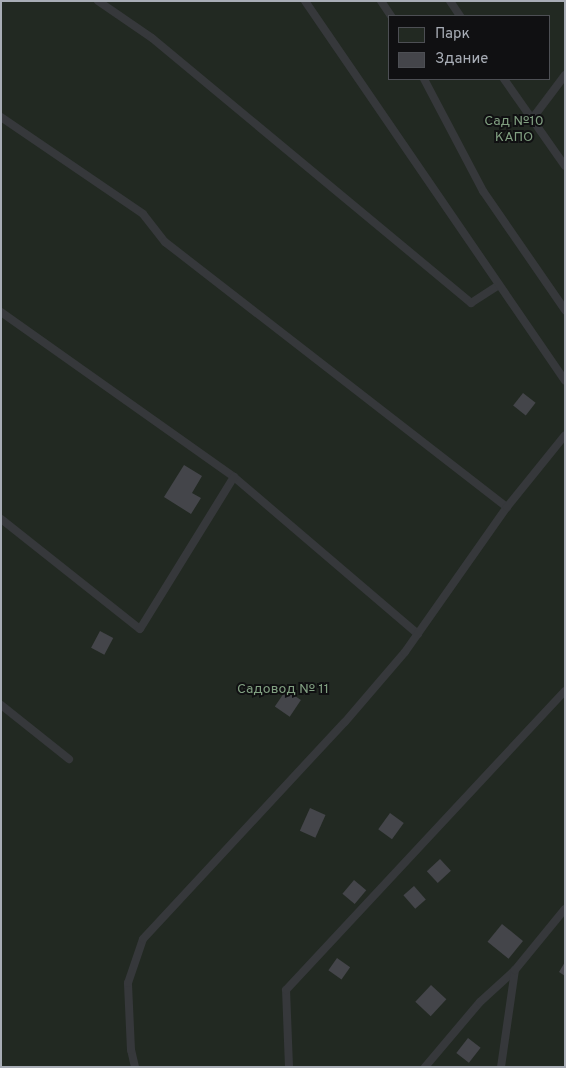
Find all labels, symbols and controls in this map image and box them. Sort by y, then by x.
legend [388,15,551,80]
text: Парк [435,25,470,44]
text: Здание [435,50,488,69]
park label: Сад №10 КАПО [484,114,544,146]
park label: Садовод № 11 [237,682,329,698]

